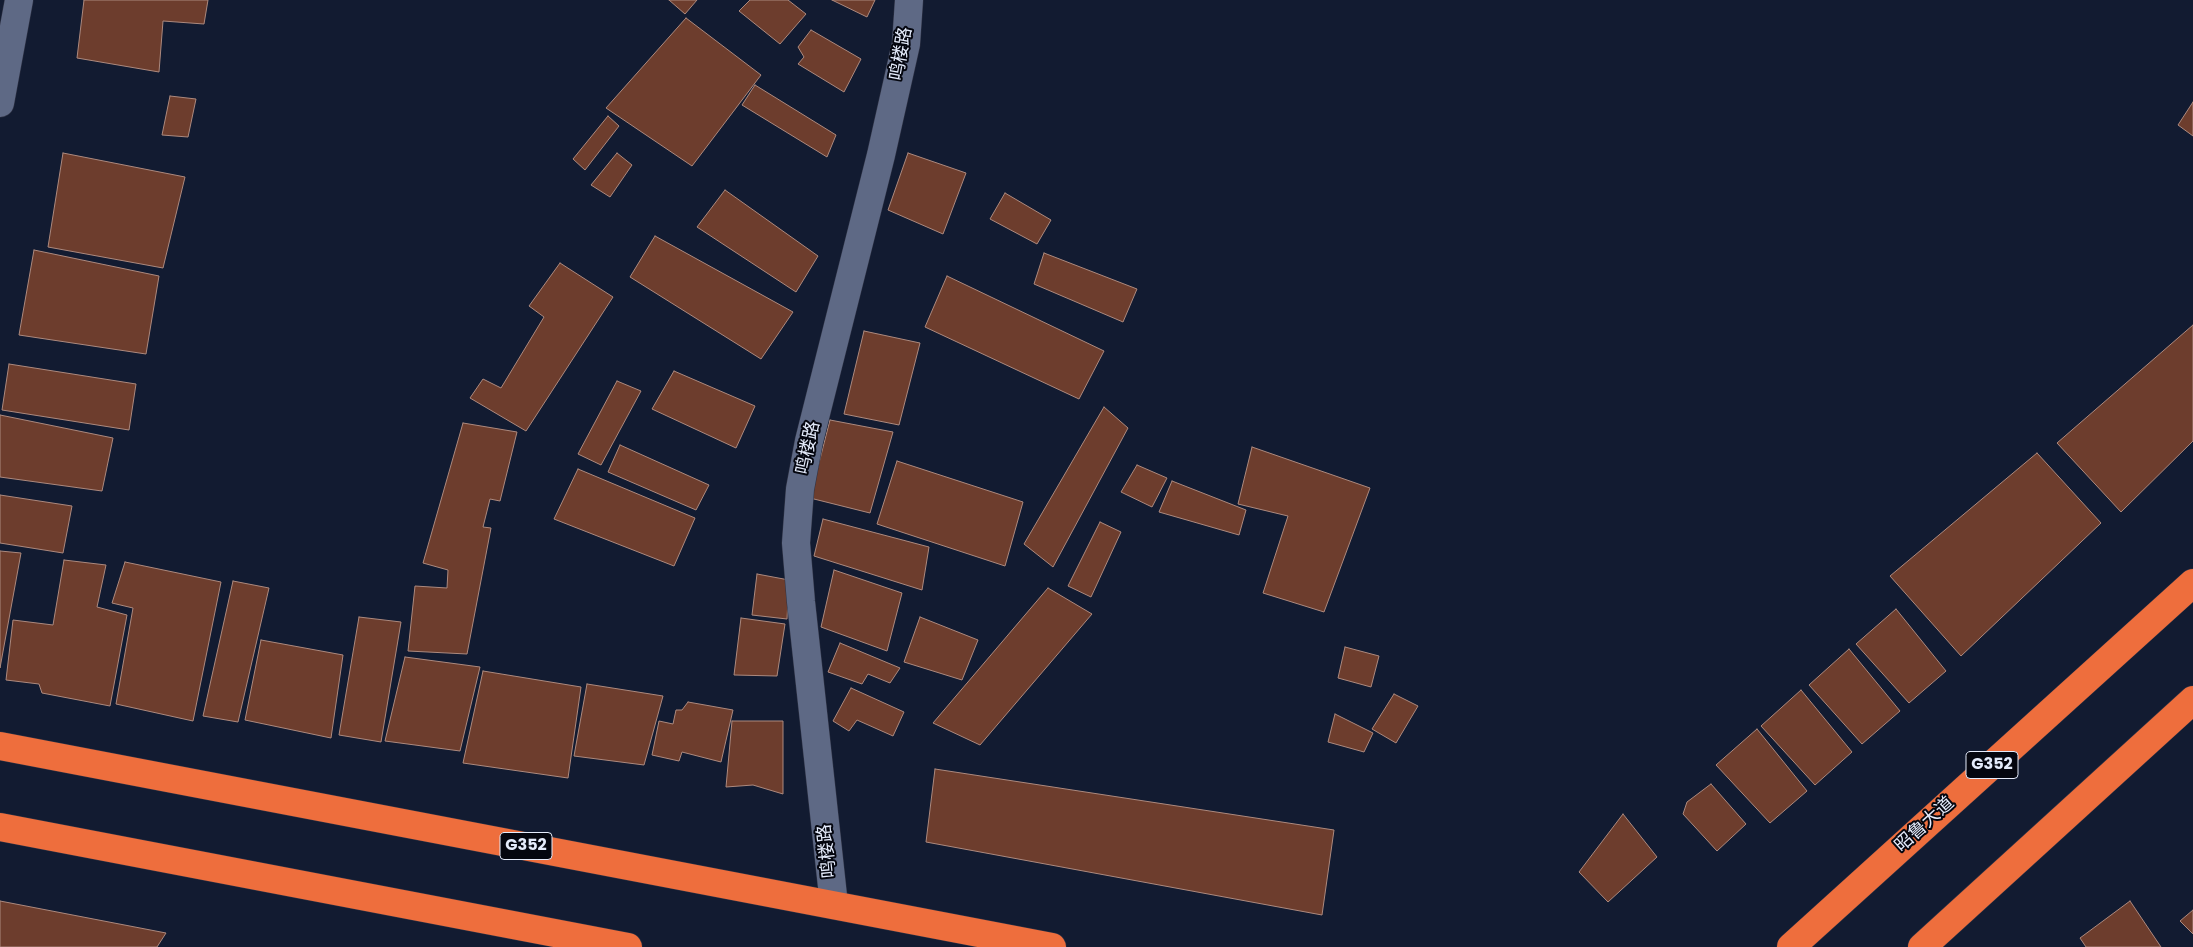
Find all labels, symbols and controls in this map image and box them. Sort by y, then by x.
street label: 鸣楼路 [887,26,917,82]
street label: 鸣楼路 [793,419,825,477]
road number: G352 [1966,752,2018,778]
street label: 昭鲁大道 [1891,793,1959,857]
street label: 鸣楼路 [814,823,842,879]
road number: G352 [500,832,552,859]

